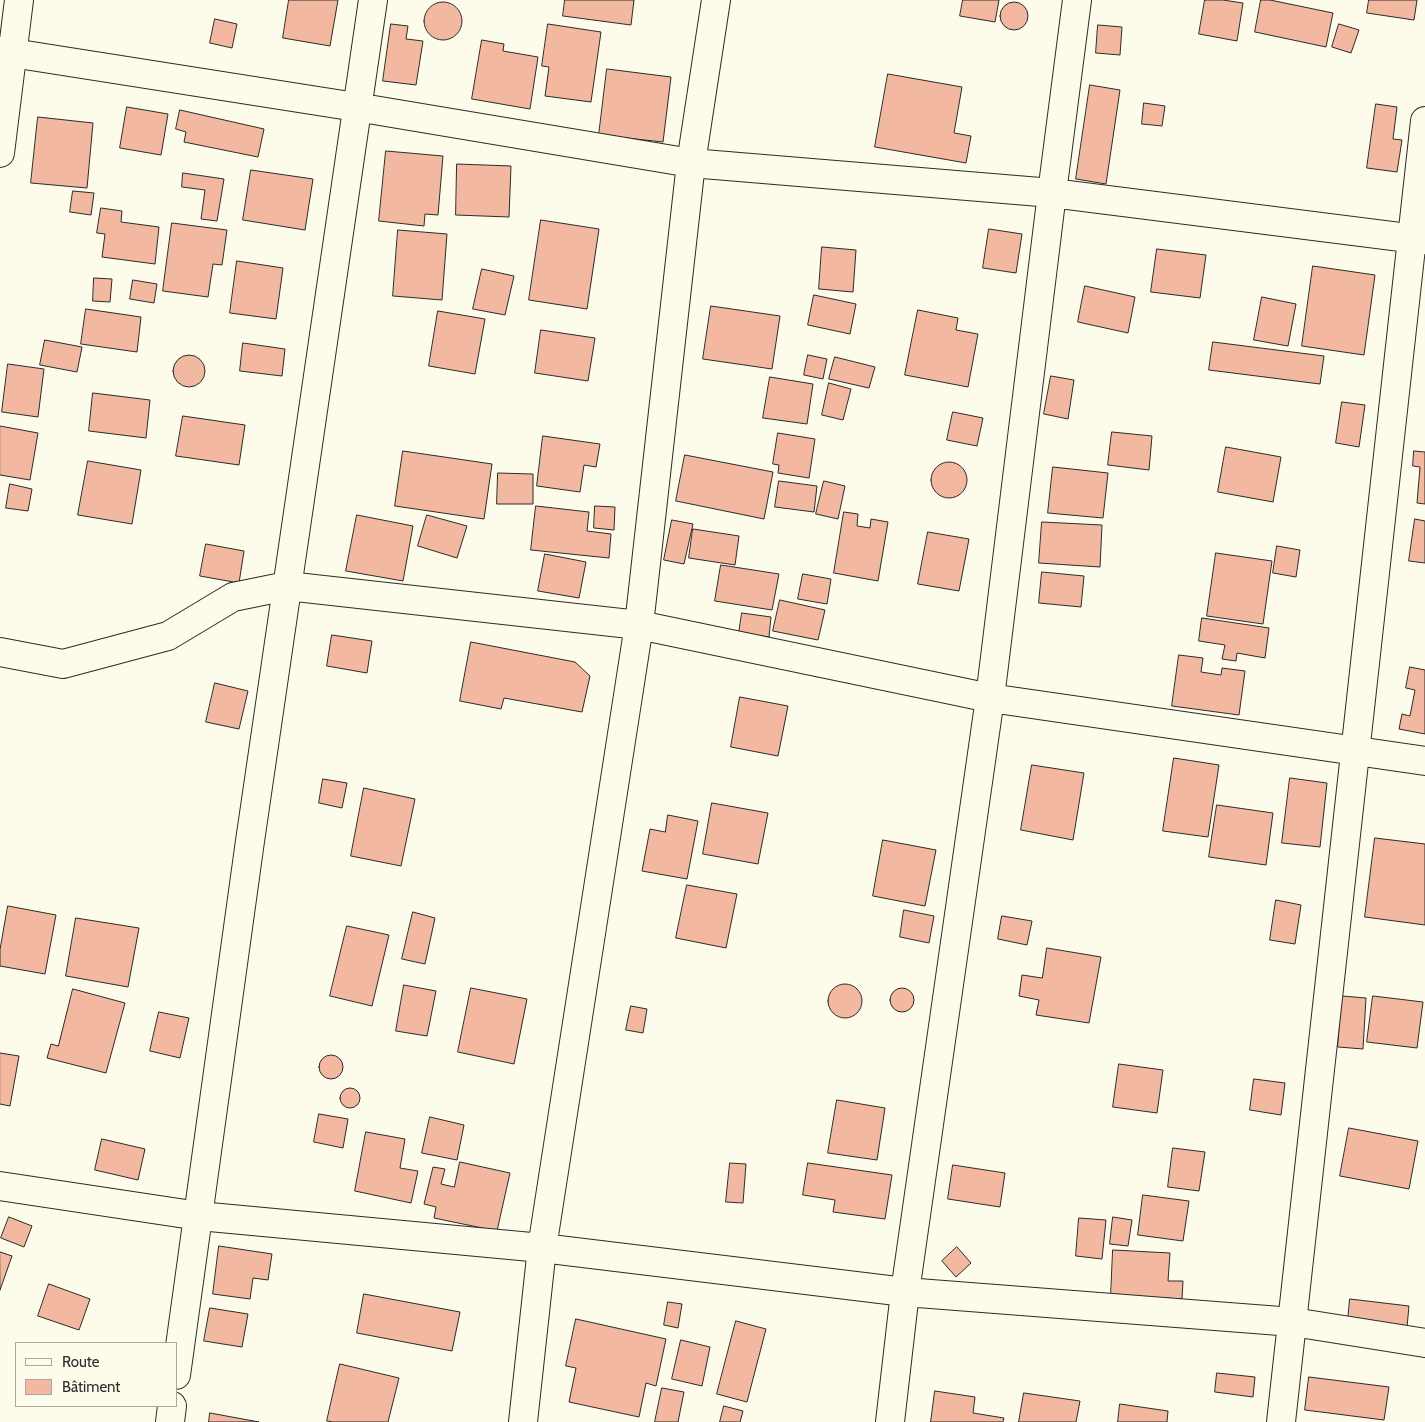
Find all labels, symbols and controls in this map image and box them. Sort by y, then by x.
legend [15,1342,178,1407]
text: Route [62,1353,100,1371]
text: Bâtiment [62,1378,120,1396]

